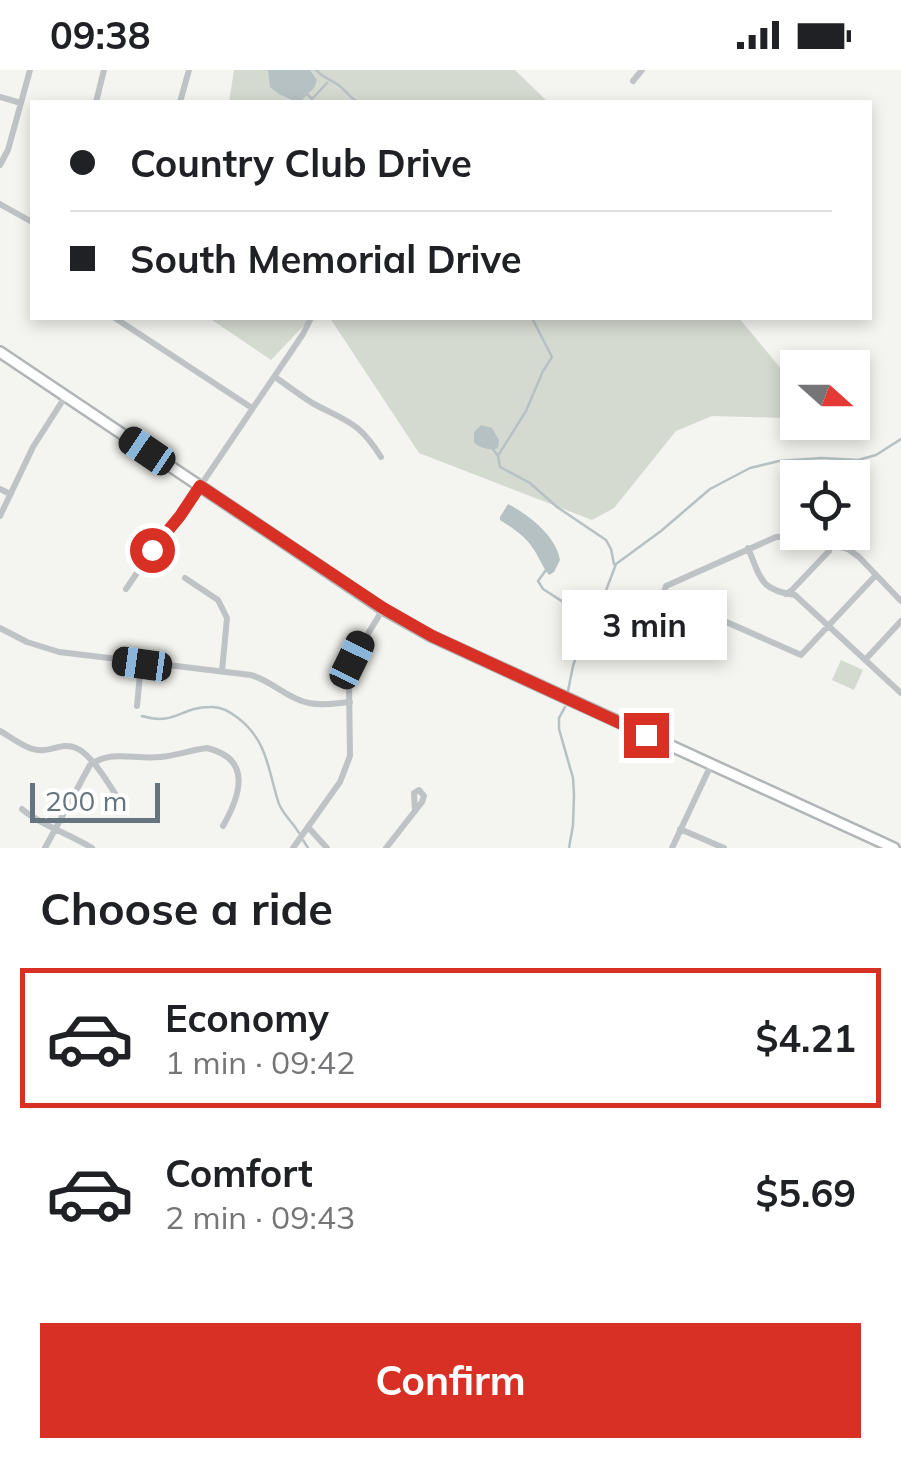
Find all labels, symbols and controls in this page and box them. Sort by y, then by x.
text: 09:38 [50,11,151,59]
text: Country Club Drive [130,139,472,187]
text: South Memorial Drive [130,235,522,283]
north arrow [780,350,870,440]
map controls [780,350,870,550]
car [114,422,180,480]
button: locate [780,460,870,550]
route start [130,528,175,573]
callout: 3 min [564,590,728,660]
text: 3 min [602,605,687,645]
car [325,626,379,694]
car [110,645,174,683]
route end [624,713,669,758]
scale bar [30,778,160,823]
text: 200 m [45,783,127,818]
text: Choose a ride [40,880,333,936]
icon: car [45,993,135,1083]
text: Economy [165,994,329,1042]
text: $4.21 [755,1014,856,1062]
text: 1 min · 09:42 [165,1042,355,1082]
icon: car [45,1148,135,1238]
text: Comfort [165,1149,313,1197]
text: $5.69 [755,1169,856,1217]
text: 2 min · 09:43 [165,1197,355,1237]
button: Confirm [40,1323,861,1438]

